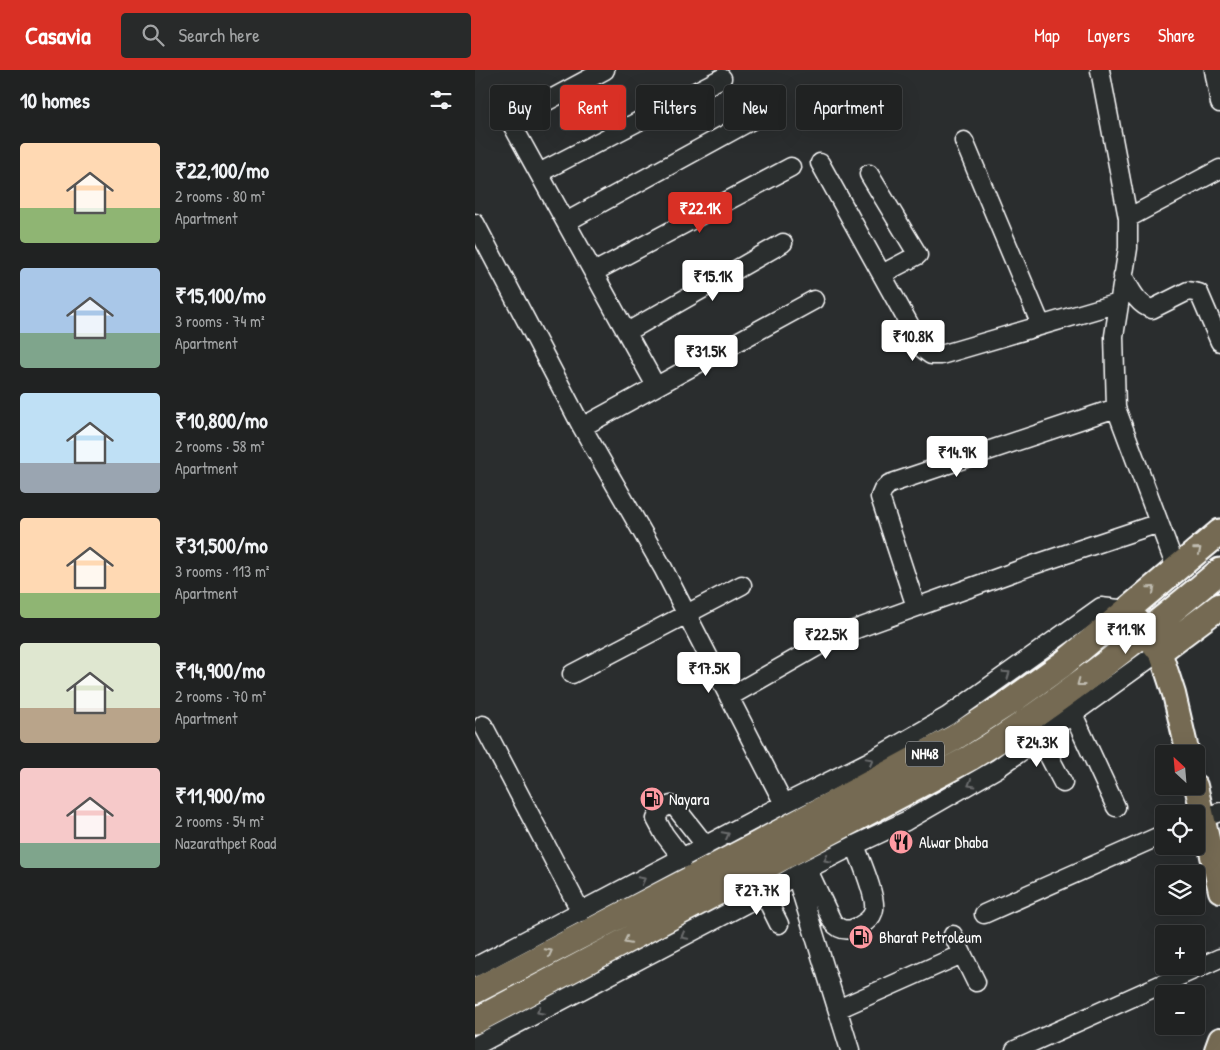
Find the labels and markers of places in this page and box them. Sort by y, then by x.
pin: ₹22.1K [659,191,741,234]
pin: ₹15.1K [672,260,754,302]
pin: ₹10.8K [872,320,954,362]
pin: ₹31.5K [665,334,747,377]
pin: ₹14.9K [916,436,998,478]
pin: ₹11.9K [1085,612,1167,655]
pin: ₹22.5K [785,618,867,660]
pin: ₹17.5K [668,652,750,694]
pin: ₹24.3K [996,726,1078,768]
fuel station icon: Nayara [639,786,665,812]
place label: Nayara [669,788,709,810]
restaurant icon: Alwar Dhaba [888,829,914,855]
place label: Alwar Dhaba [919,831,988,853]
pin: ₹27.7K [716,874,798,916]
fuel station icon: Bharat Petroleum [848,924,874,950]
place label: Bharat Petroleum [879,926,982,948]

